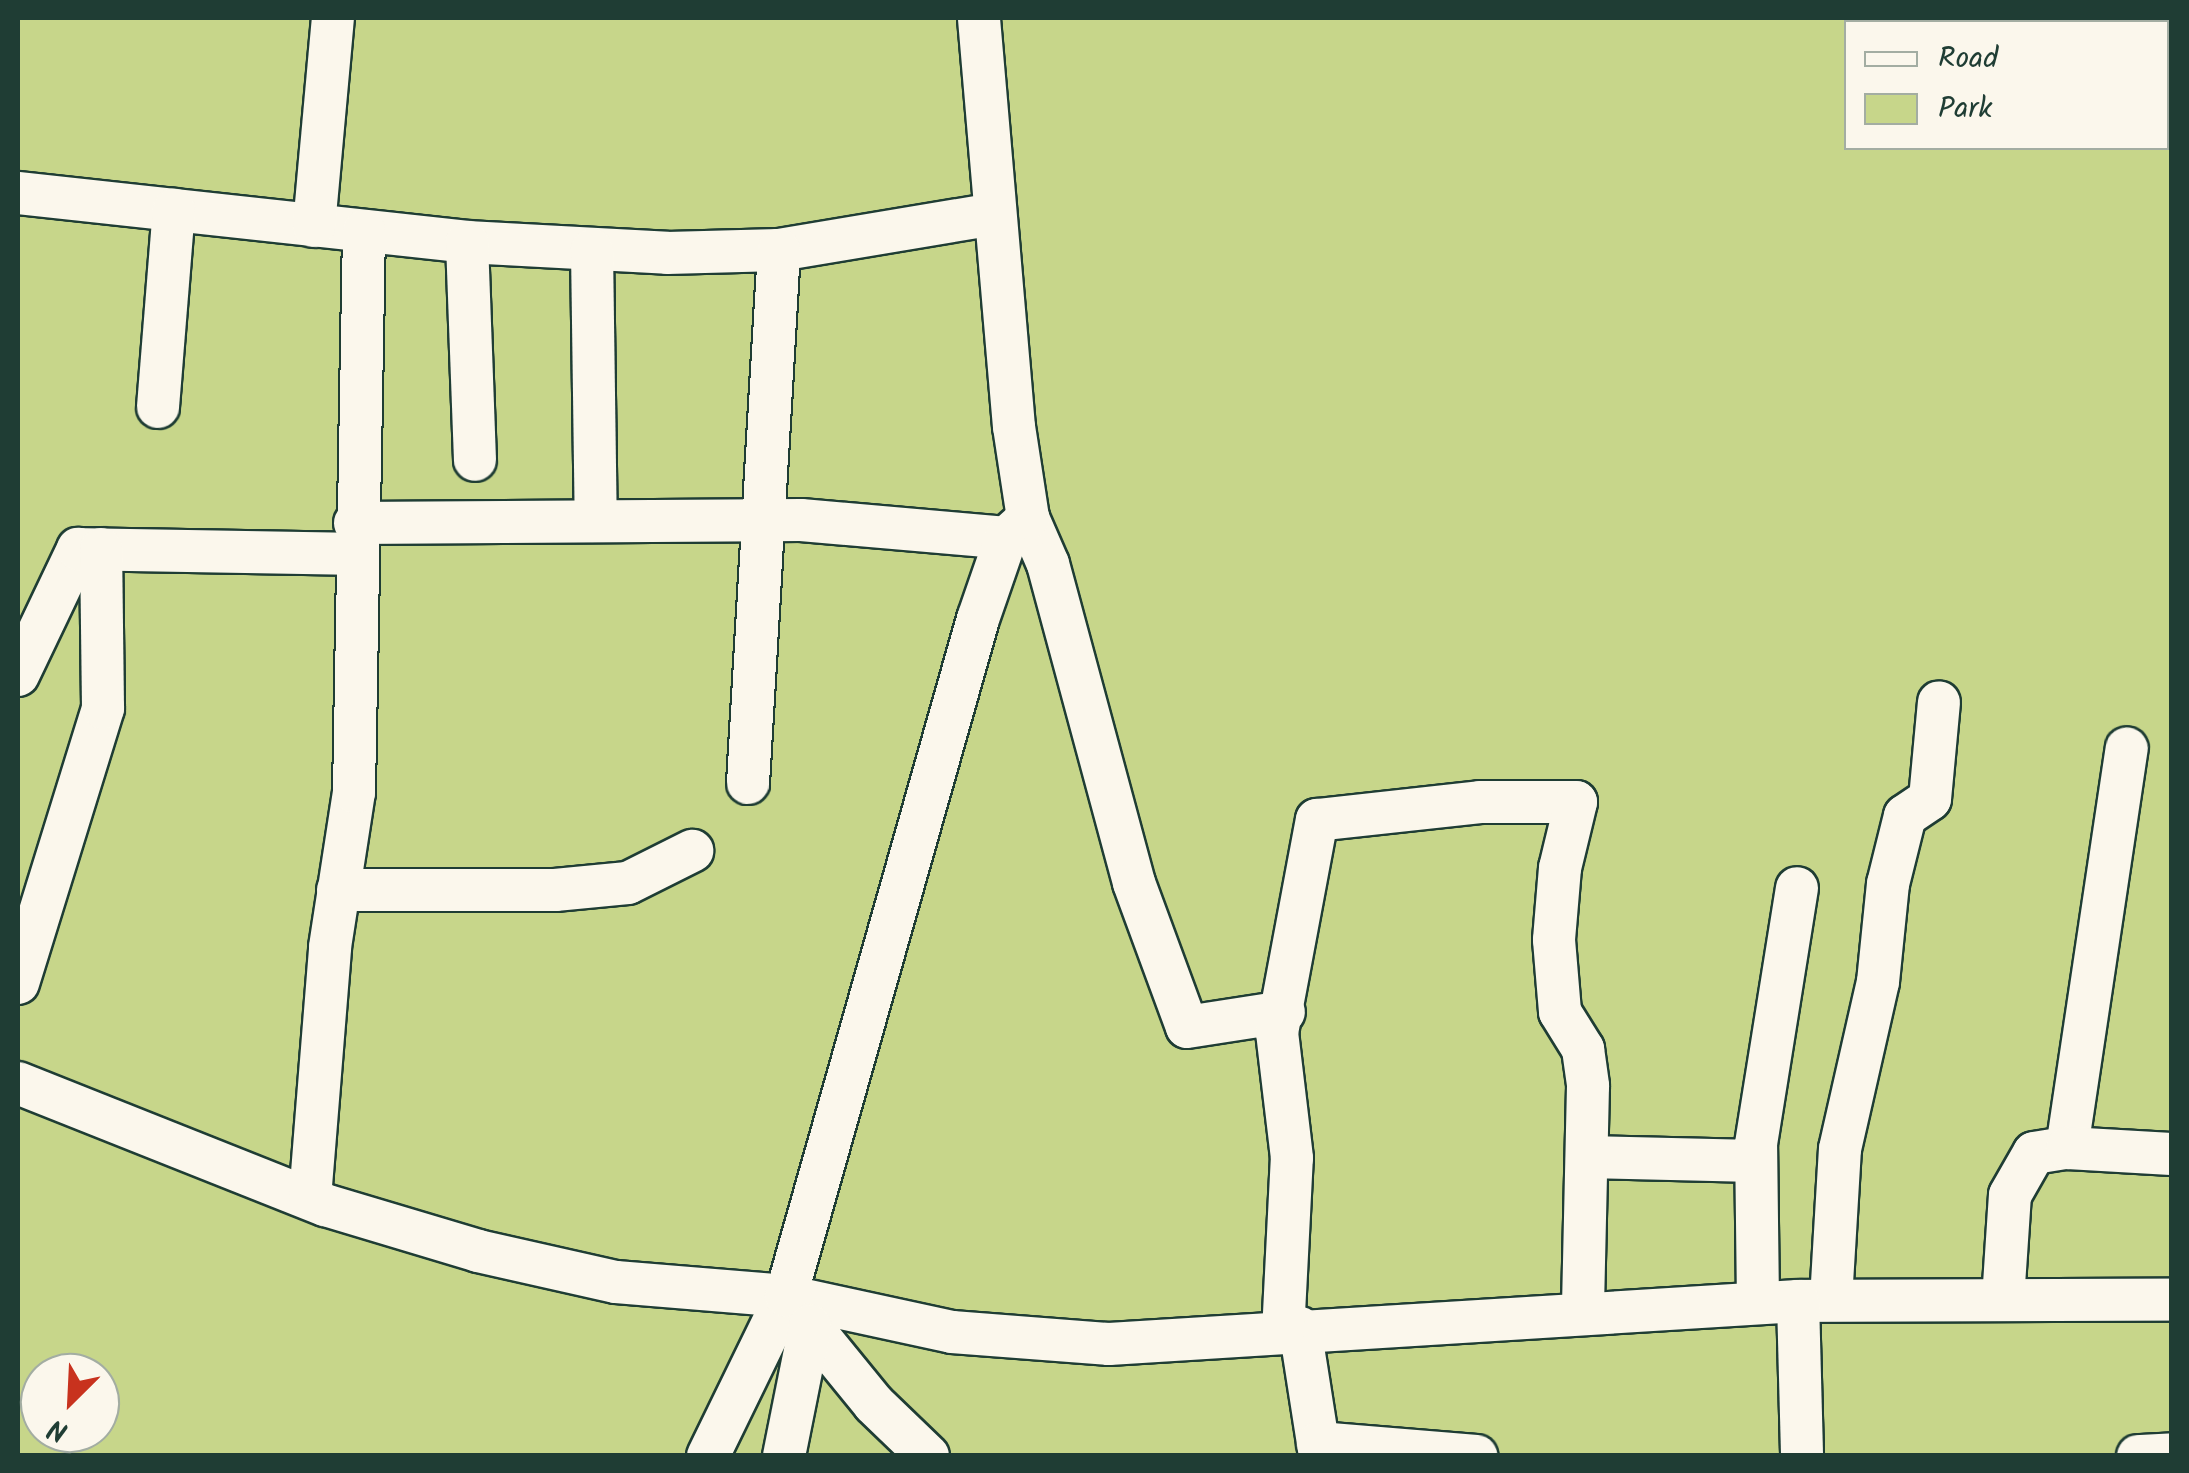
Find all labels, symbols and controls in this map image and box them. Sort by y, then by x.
legend [1844,20,2169,150]
text: Road [1938,35,1998,83]
text: Park [1938,85,1992,133]
north arrow [20,1353,120,1453]
text: N [41,1405,76,1453]

